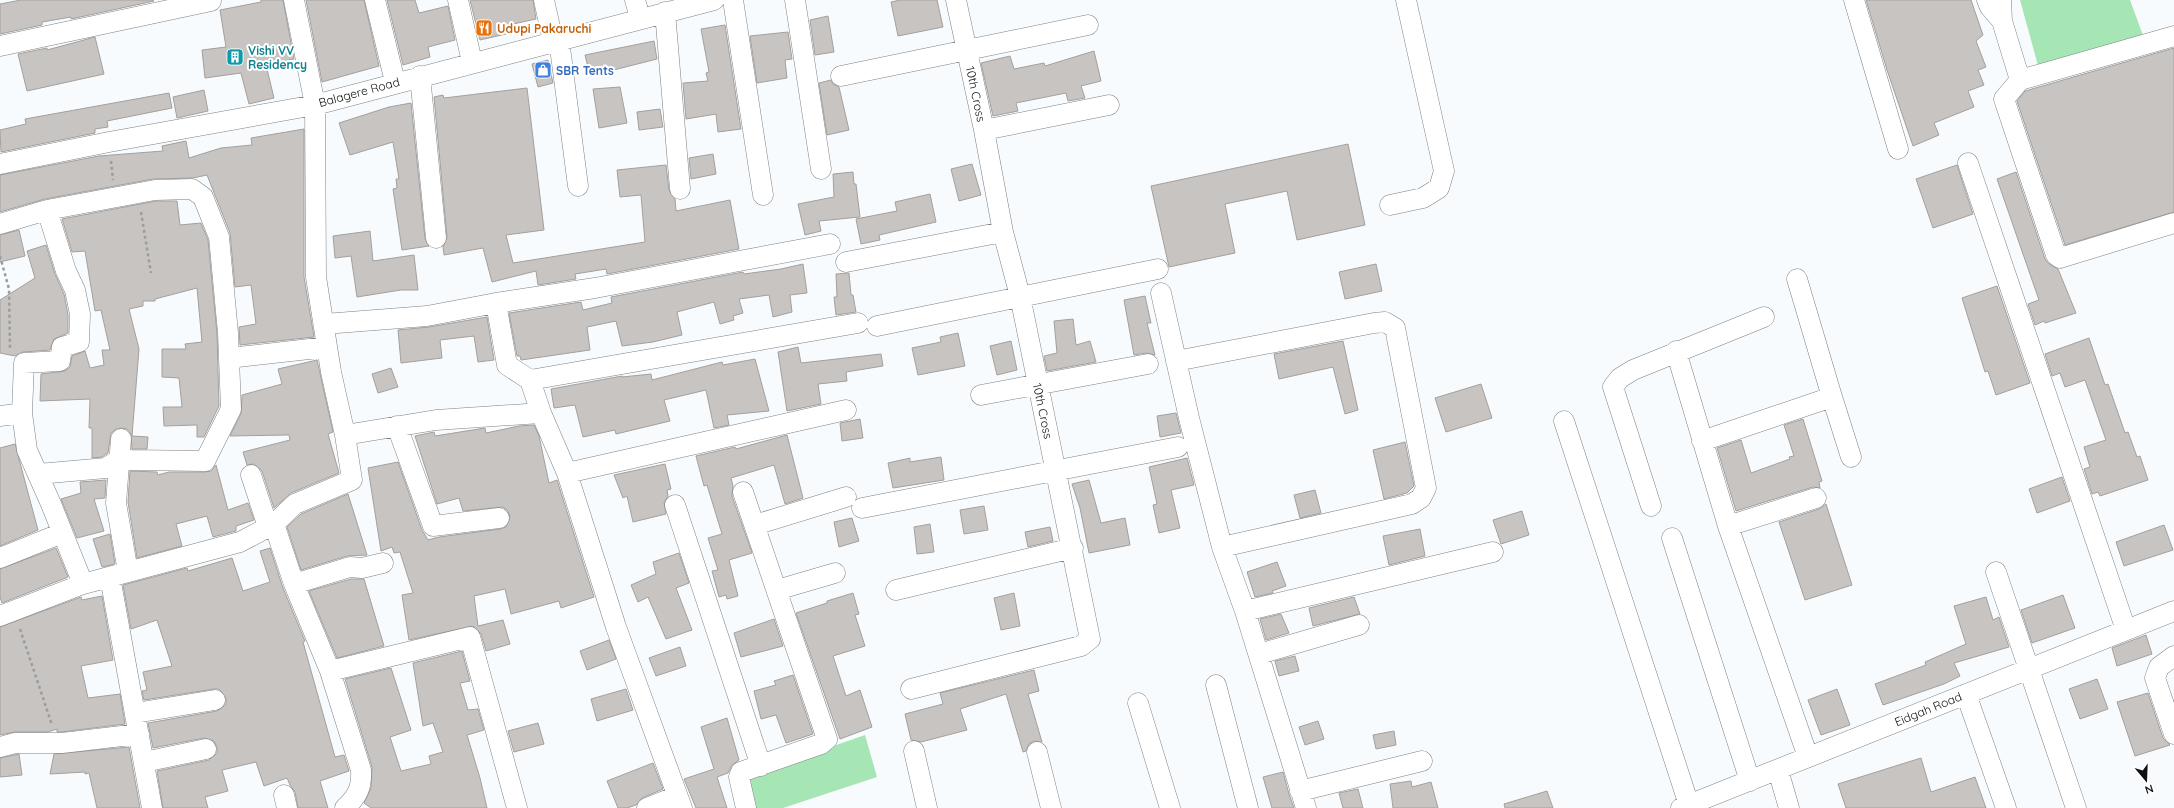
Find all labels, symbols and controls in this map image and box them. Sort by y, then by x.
restaurant icon: Udupi Pakaruchi [474,18,494,38]
place label: Udupi Pakaruchi [497,21,592,36]
place label: Vishi VV Residency [248,43,307,72]
building icon: Vishi VV Residency [225,47,245,67]
shop icon: SBR Tents [533,60,553,80]
place label: SBR Tents [556,63,614,78]
street label: 10th Cross [963,65,989,124]
street label: Balagere Road [317,74,401,110]
street label: 10th Cross [1030,382,1056,441]
street label: Eidgah Road [1892,689,1964,729]
north arrow [2126,760,2166,800]
text: N [2143,782,2155,797]

